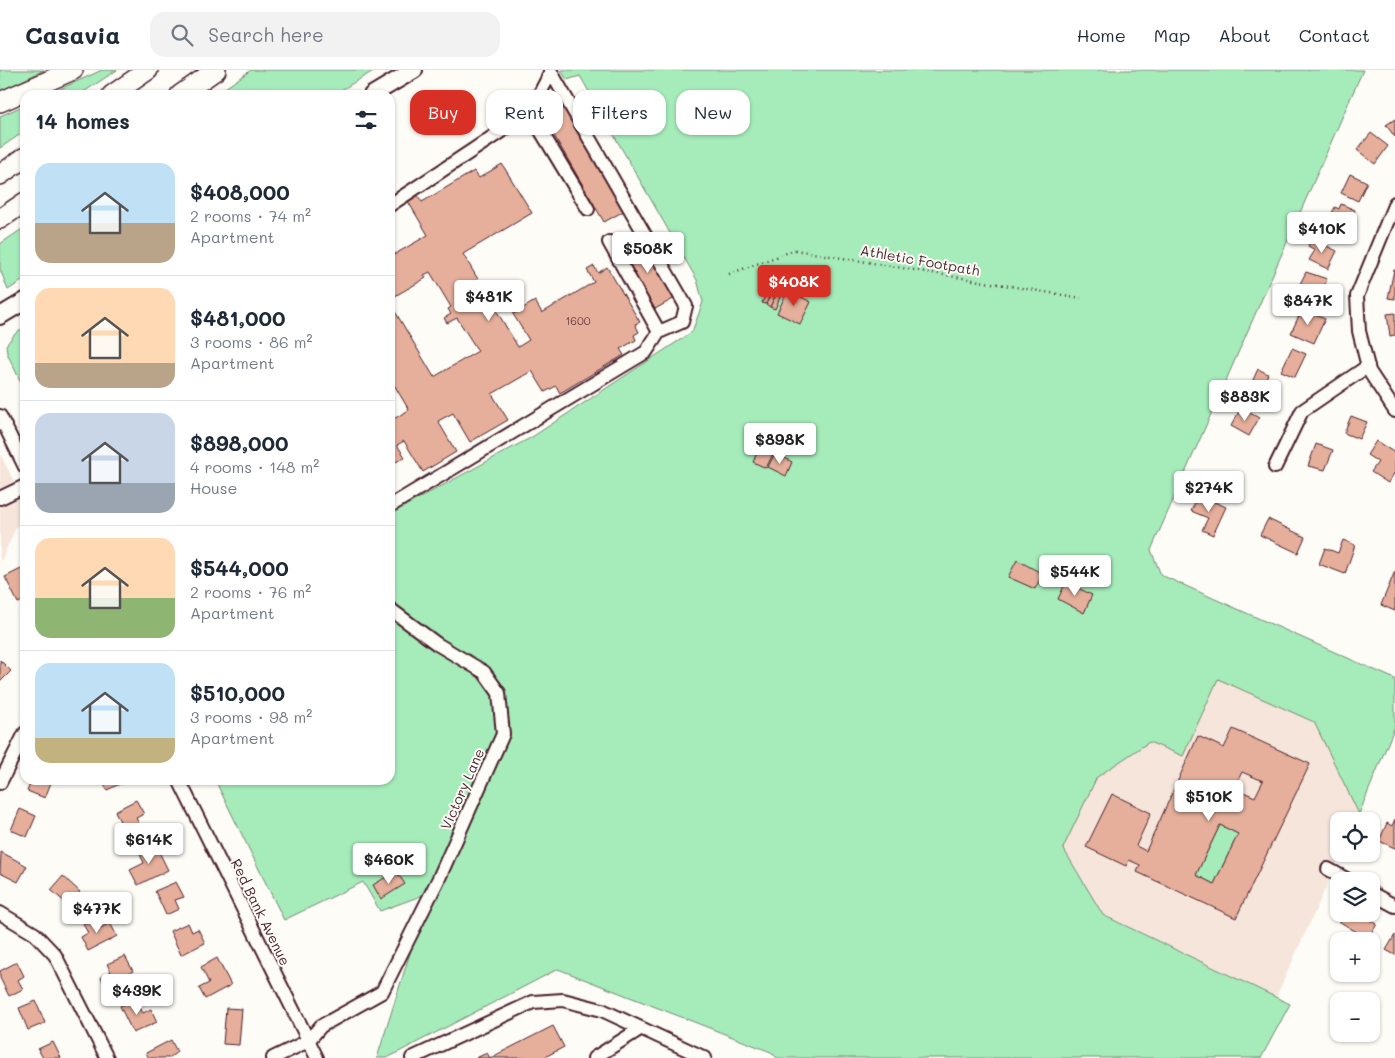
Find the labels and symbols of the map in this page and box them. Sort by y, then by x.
pin: $410K [1287,212,1357,254]
pin: $508K [613,232,683,274]
street label: Athletic Footpath [859,240,981,280]
pin: $408K [759,264,829,307]
pin: $481K [454,280,524,322]
pin: $847K [1273,284,1343,326]
house number: 1600 [565,313,591,328]
pin: $883K [1210,380,1280,422]
pin: $898K [745,422,815,465]
pin: $274K [1174,470,1244,513]
pin: $544K [1040,554,1110,597]
street label: Victory Lane [436,745,488,833]
pin: $510K [1174,780,1244,822]
pin: $614K [114,822,184,865]
pin: $460K [354,842,424,885]
street label: Red Bank Avenue [227,855,295,969]
pin: $477K [62,892,132,934]
pin: $439K [102,974,172,1016]

